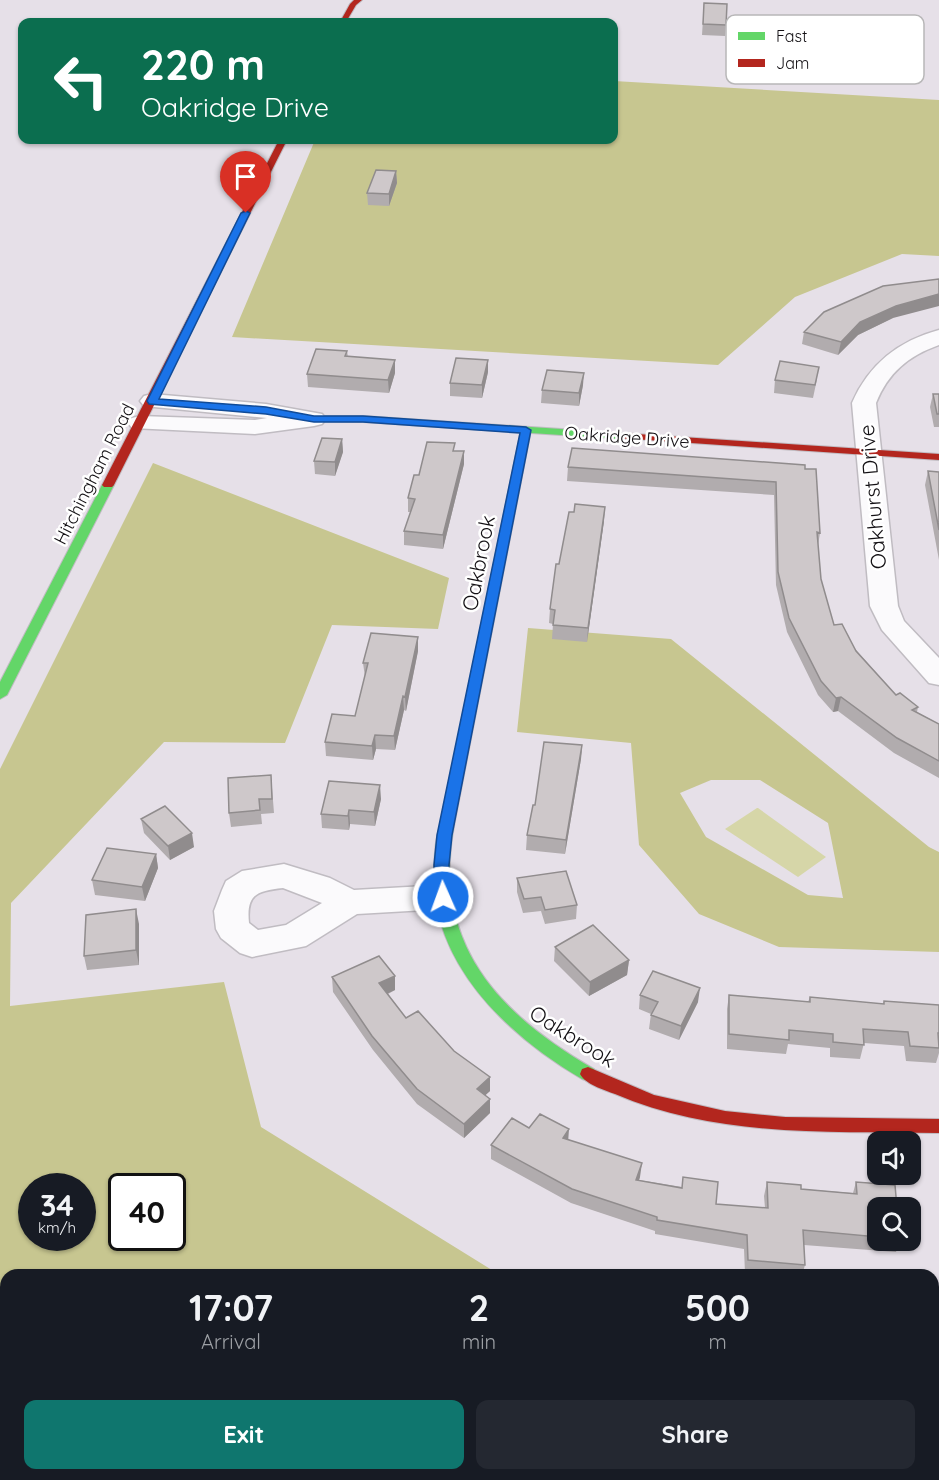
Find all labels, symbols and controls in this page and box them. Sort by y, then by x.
legend [726,15,924,84]
text: Fast [776,26,807,46]
text: 220 m [141,38,265,91]
icon: left [42,42,120,120]
text: Jam [776,53,809,73]
text: Oakridge Drive [141,90,329,124]
pin [220,151,271,213]
icon: arrive [229,160,262,193]
street label: Hitchingham Road [49,400,139,548]
street label: Oakridge Drive [564,421,690,453]
street label: Oakhurst Drive [853,424,891,570]
street label: Oakbrook [456,513,500,613]
position arrow [411,865,475,929]
street label: Oakbrook [525,999,621,1073]
map controls [867,1131,921,1251]
button: sound [867,1131,921,1185]
speed limit sign: 40 [108,1173,186,1251]
text: 34 [40,1186,74,1224]
button: search [867,1197,921,1251]
text: km/h [38,1218,76,1237]
text: 17:07 [189,1285,273,1330]
text: 2 [469,1285,489,1330]
text: 500 [685,1285,750,1330]
text: Arrival [201,1329,261,1354]
text: min [462,1329,496,1354]
text: m [708,1329,727,1354]
button: Exit [24,1400,464,1469]
button: Share [476,1400,915,1469]

